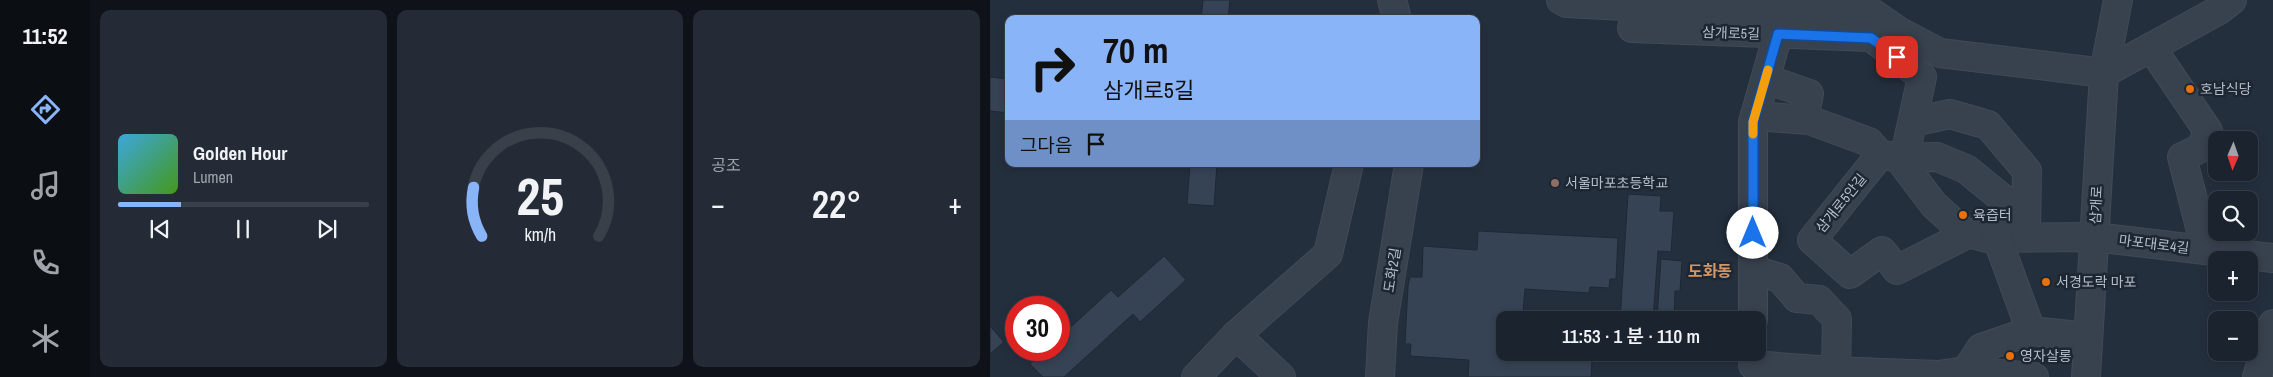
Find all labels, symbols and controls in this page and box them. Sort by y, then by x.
text: 11:52 [22,21,68,51]
street label: 삼개로5길 [1702,23,1760,43]
text: 70 m [1103,27,1168,74]
icon: right [1020,35,1085,100]
pin [1876,36,1918,78]
icon: arrive [1883,43,1911,71]
text: 삼개로5길 [1103,75,1194,105]
place label: 호남식당 [2200,80,2252,98]
marker: 호남식당 [2184,83,2196,95]
icon: directions [28,92,63,127]
icon: arrive [1082,130,1110,158]
north arrow [2208,131,2258,181]
map controls [2208,131,2258,361]
text: 그다음 [1020,132,1072,158]
text: Golden Hour [193,140,287,166]
text: 공조 [711,154,741,176]
text: 25 [516,161,564,231]
text: Lumen [193,166,233,188]
icon: music [28,168,63,203]
street label: 삼개로5안길 [1812,170,1870,236]
place label: 서울마포초등학교 [1565,174,1668,192]
marker: 서울마포초등학교 [1549,177,1561,189]
text: 22° [812,179,862,230]
text: − [711,185,725,223]
text: + [949,185,962,223]
street label: 삼개로 [2086,185,2106,225]
button: search [2208,191,2258,241]
position arrow [1726,206,1778,258]
place label: 육즙터 [1973,206,2012,224]
marker: 육즙터 [1957,209,1969,221]
icon: previous [146,215,174,243]
icon: pause [229,215,257,243]
icon: next [313,215,341,243]
text: km/h [524,223,556,247]
street label: 마포대로4길 [2118,231,2190,257]
icon: phone [28,245,63,280]
street label: 도화2길 [1380,246,1404,294]
button: + [2208,251,2258,301]
district label: 도화동 [1688,260,1732,282]
place label: 서경도락 마포 [2056,273,2137,291]
marker: 서경도락 마포 [2040,276,2052,288]
speed limit sign: 30 [1005,296,1070,361]
button: − [2208,311,2258,361]
icon: climate [28,321,63,356]
text: 11:53 · 1 분 · 110 m [1562,323,1700,349]
place label: 영자살롱 [2020,347,2072,365]
marker: 영자살롱 [2004,350,2016,362]

